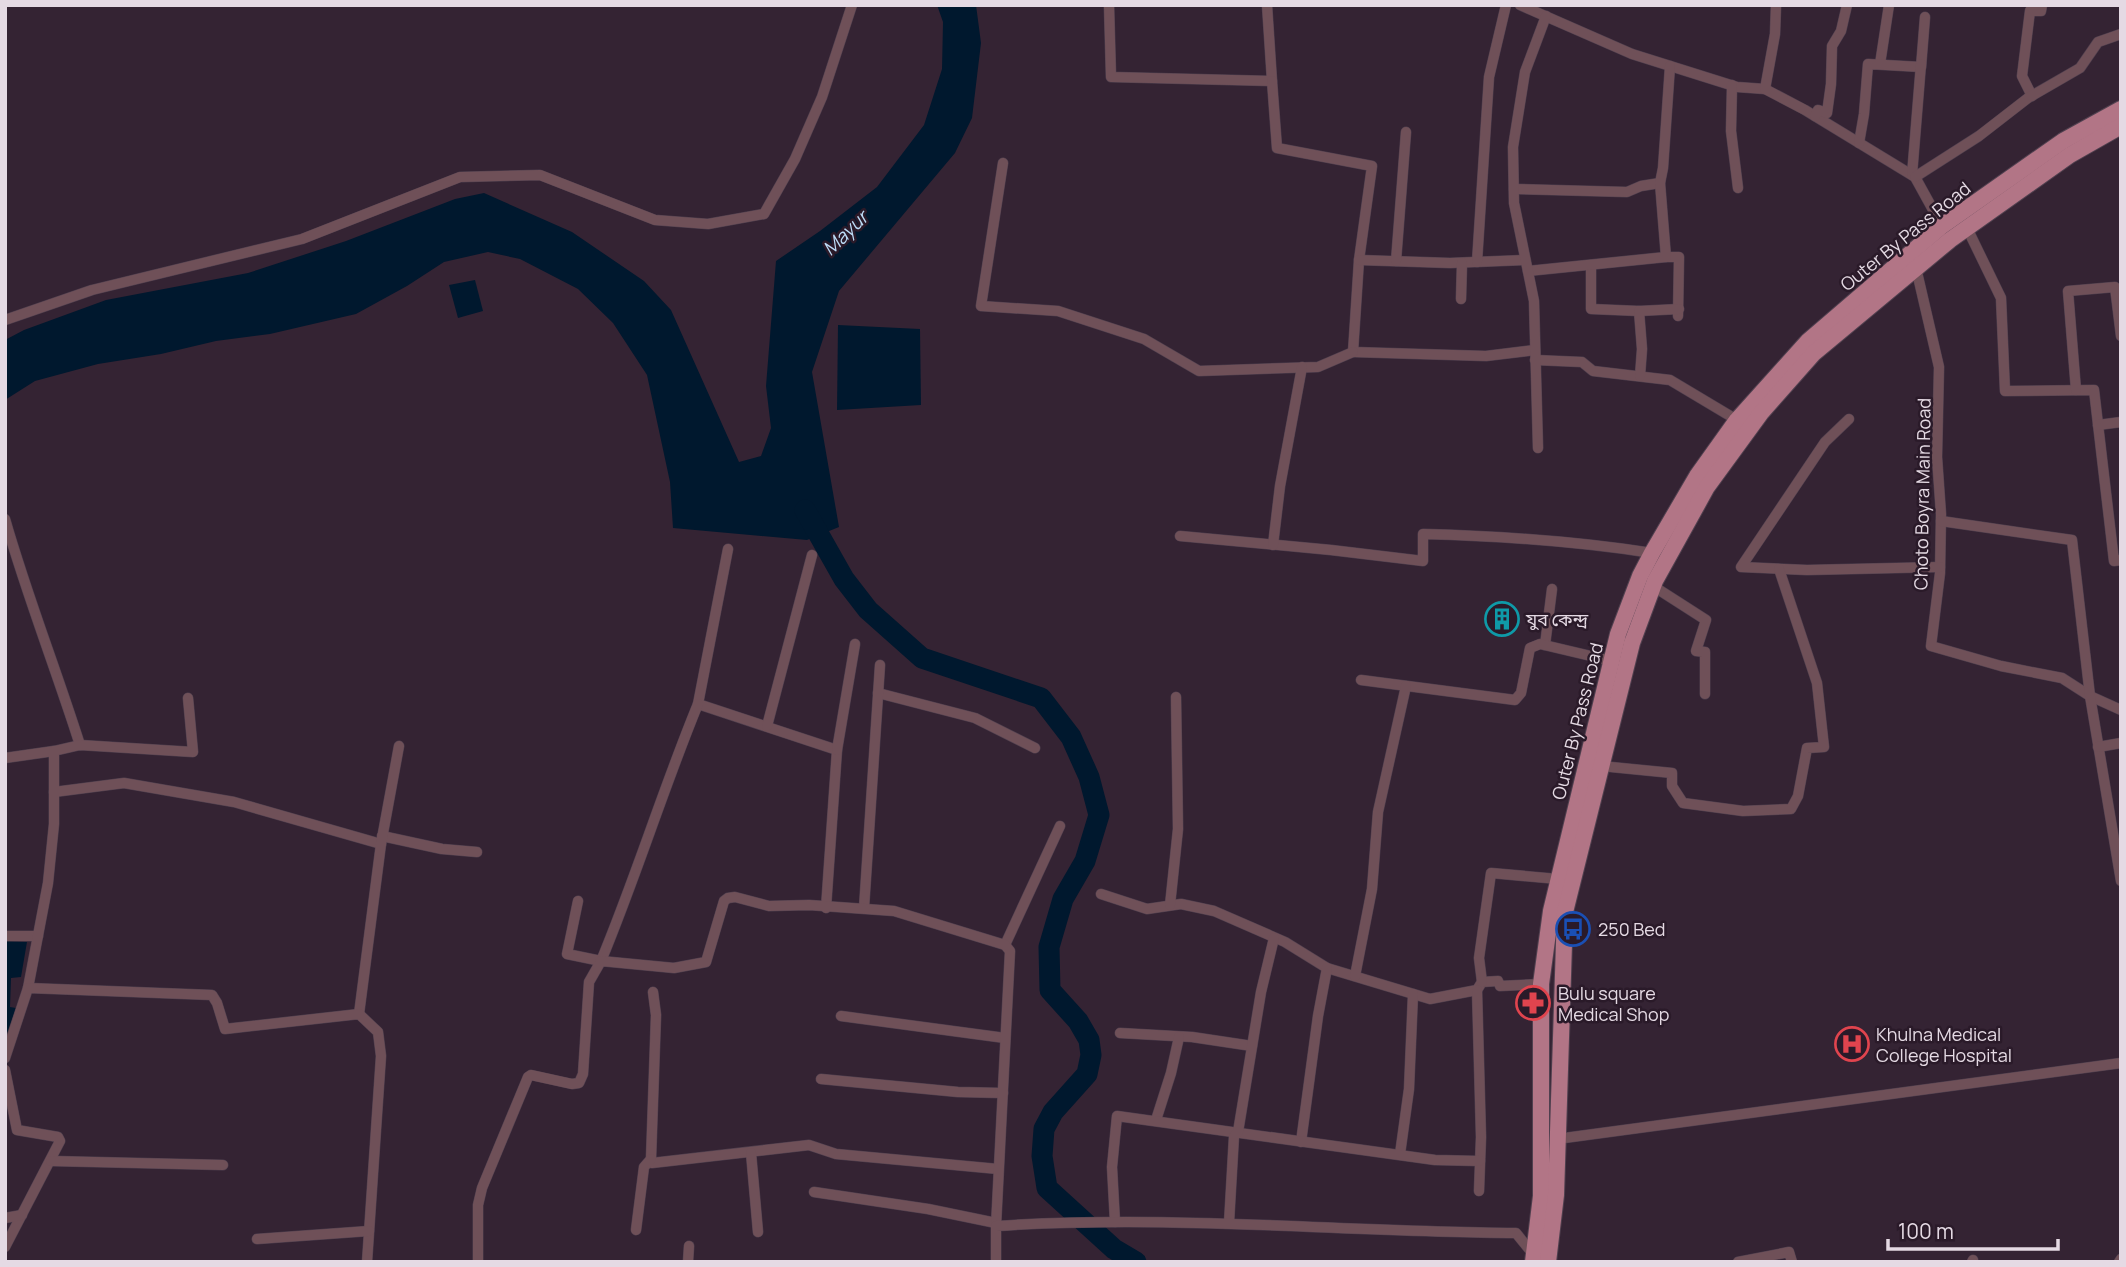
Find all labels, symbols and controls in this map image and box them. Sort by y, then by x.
street label: Outer By Pass Road [1835,176,1975,296]
water label: Mayur [817,203,875,261]
street label: Choto Boyra Main Road [1908,398,1936,590]
building icon: যুব কেন্দ্র [1483,600,1521,638]
place label: যুব কেন্দ্র [1525,607,1589,631]
street label: Outer By Pass Road [1546,640,1608,802]
bus stop icon: 250 Bed [1554,910,1592,948]
place label: 250 Bed [1598,917,1665,941]
place label: Bulu square Medical Shop [1558,981,1669,1026]
pharmacy icon: Bulu square Medical Shop [1514,984,1552,1022]
place label: Khulna Medical College Hospital [1876,1022,2012,1067]
hospital icon: Khulna Medical College Hospital [1833,1025,1871,1063]
scale bar [1888,1208,2058,1252]
text: 100 m [1898,1217,1954,1245]

